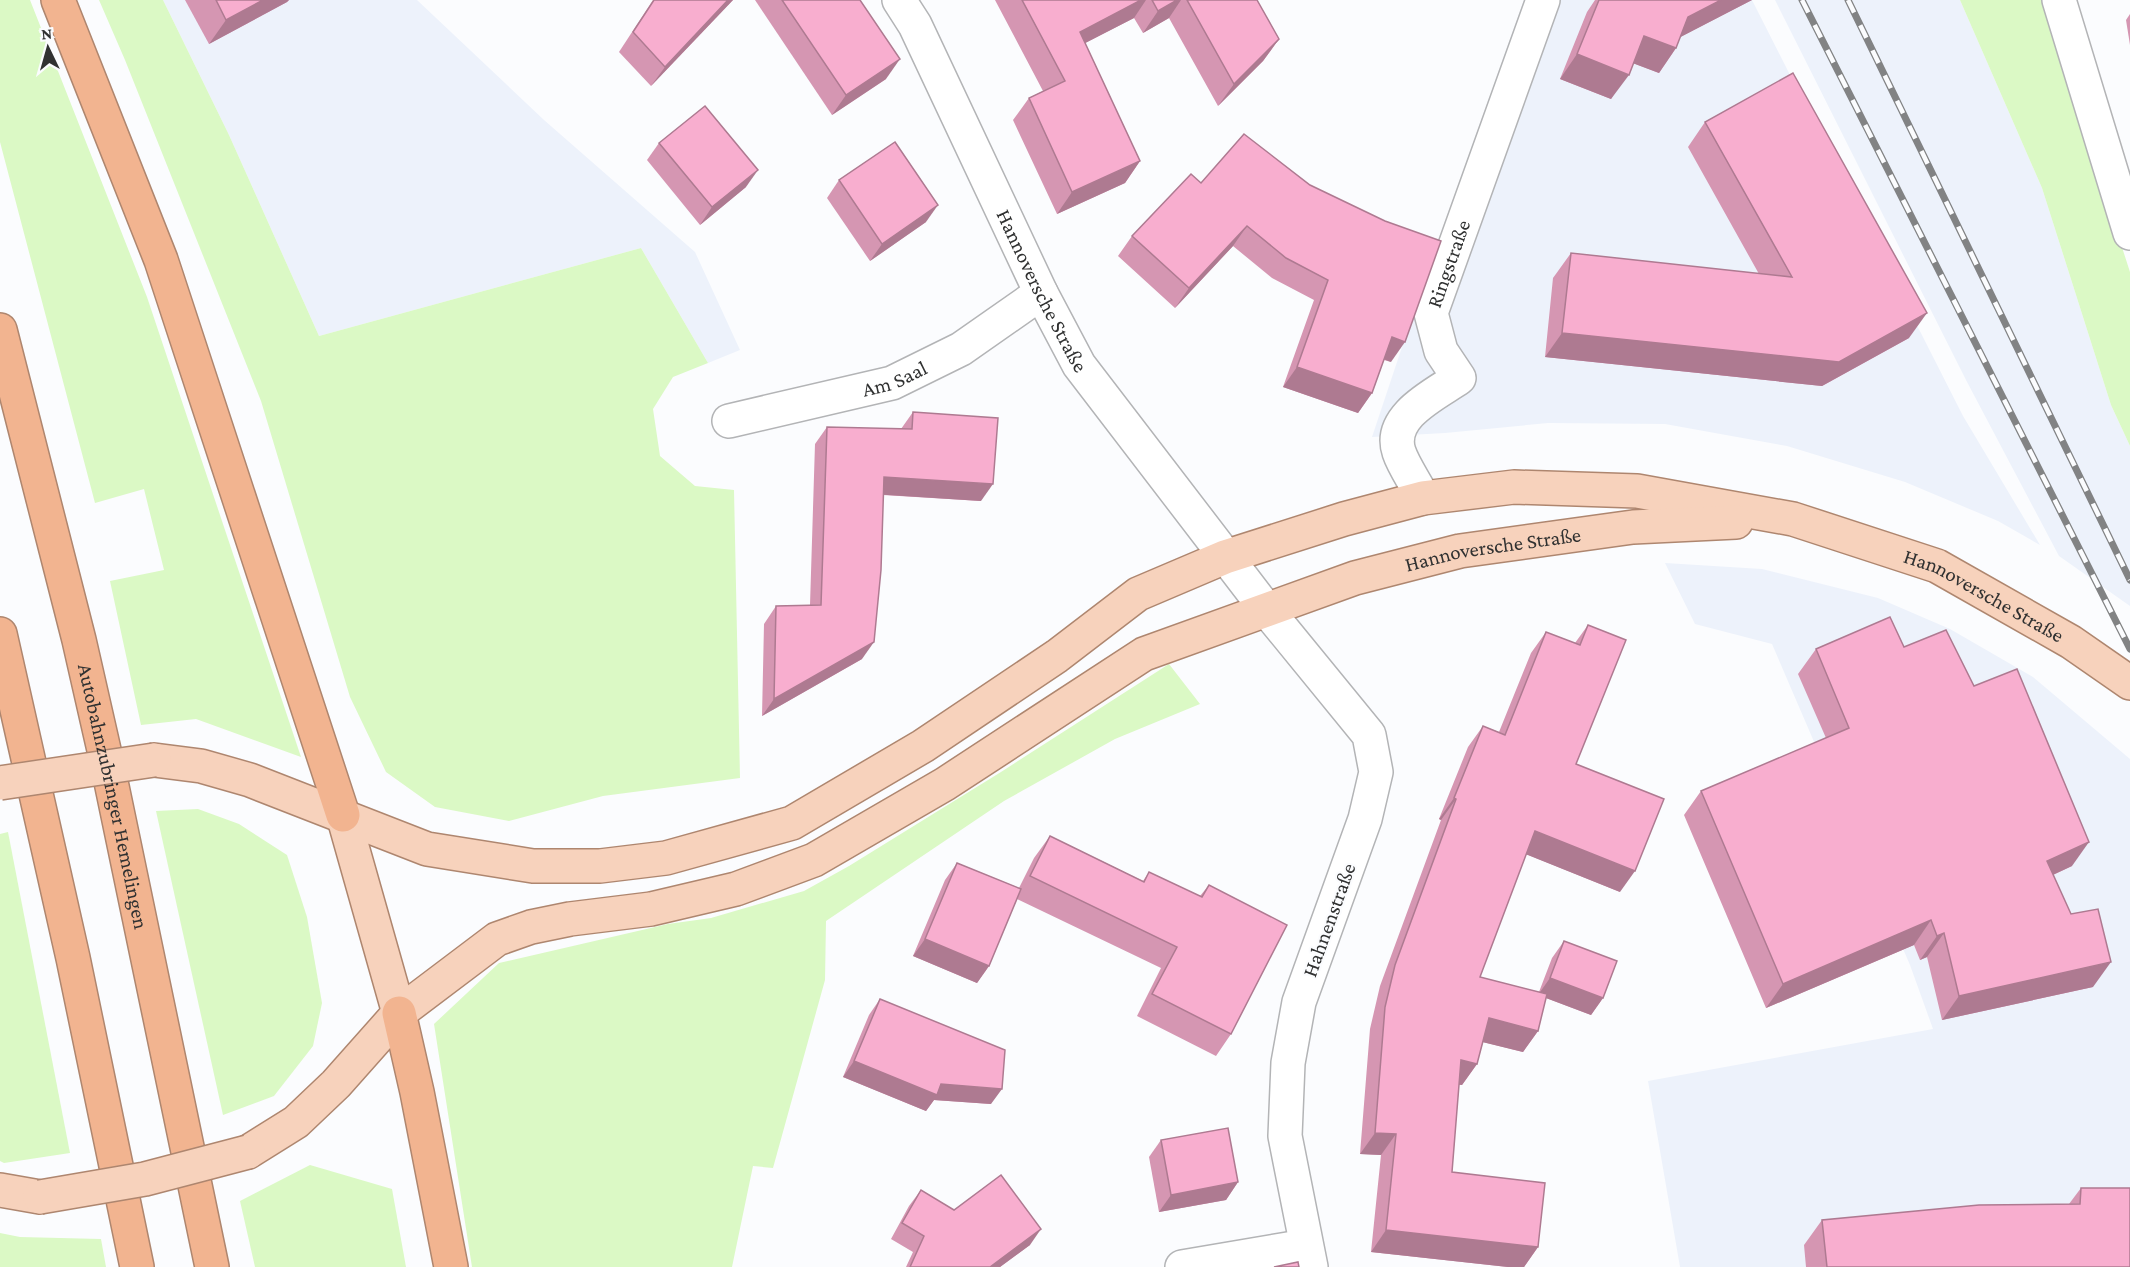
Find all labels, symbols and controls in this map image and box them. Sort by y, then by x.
north arrow [18,18,78,78]
text: N [41,25,53,42]
street label: Hannoversche Straße [991,206,1092,377]
street label: Ringstraße [1422,217,1475,311]
street label: Am Saal [860,356,931,402]
street label: Hannoversche Straße [1402,522,1582,577]
street label: Hannoversche Straße [1901,544,2068,647]
street label: Autobahnzubringer Hemelingen [73,661,153,931]
street label: Hahnenstraße [1297,860,1361,980]

